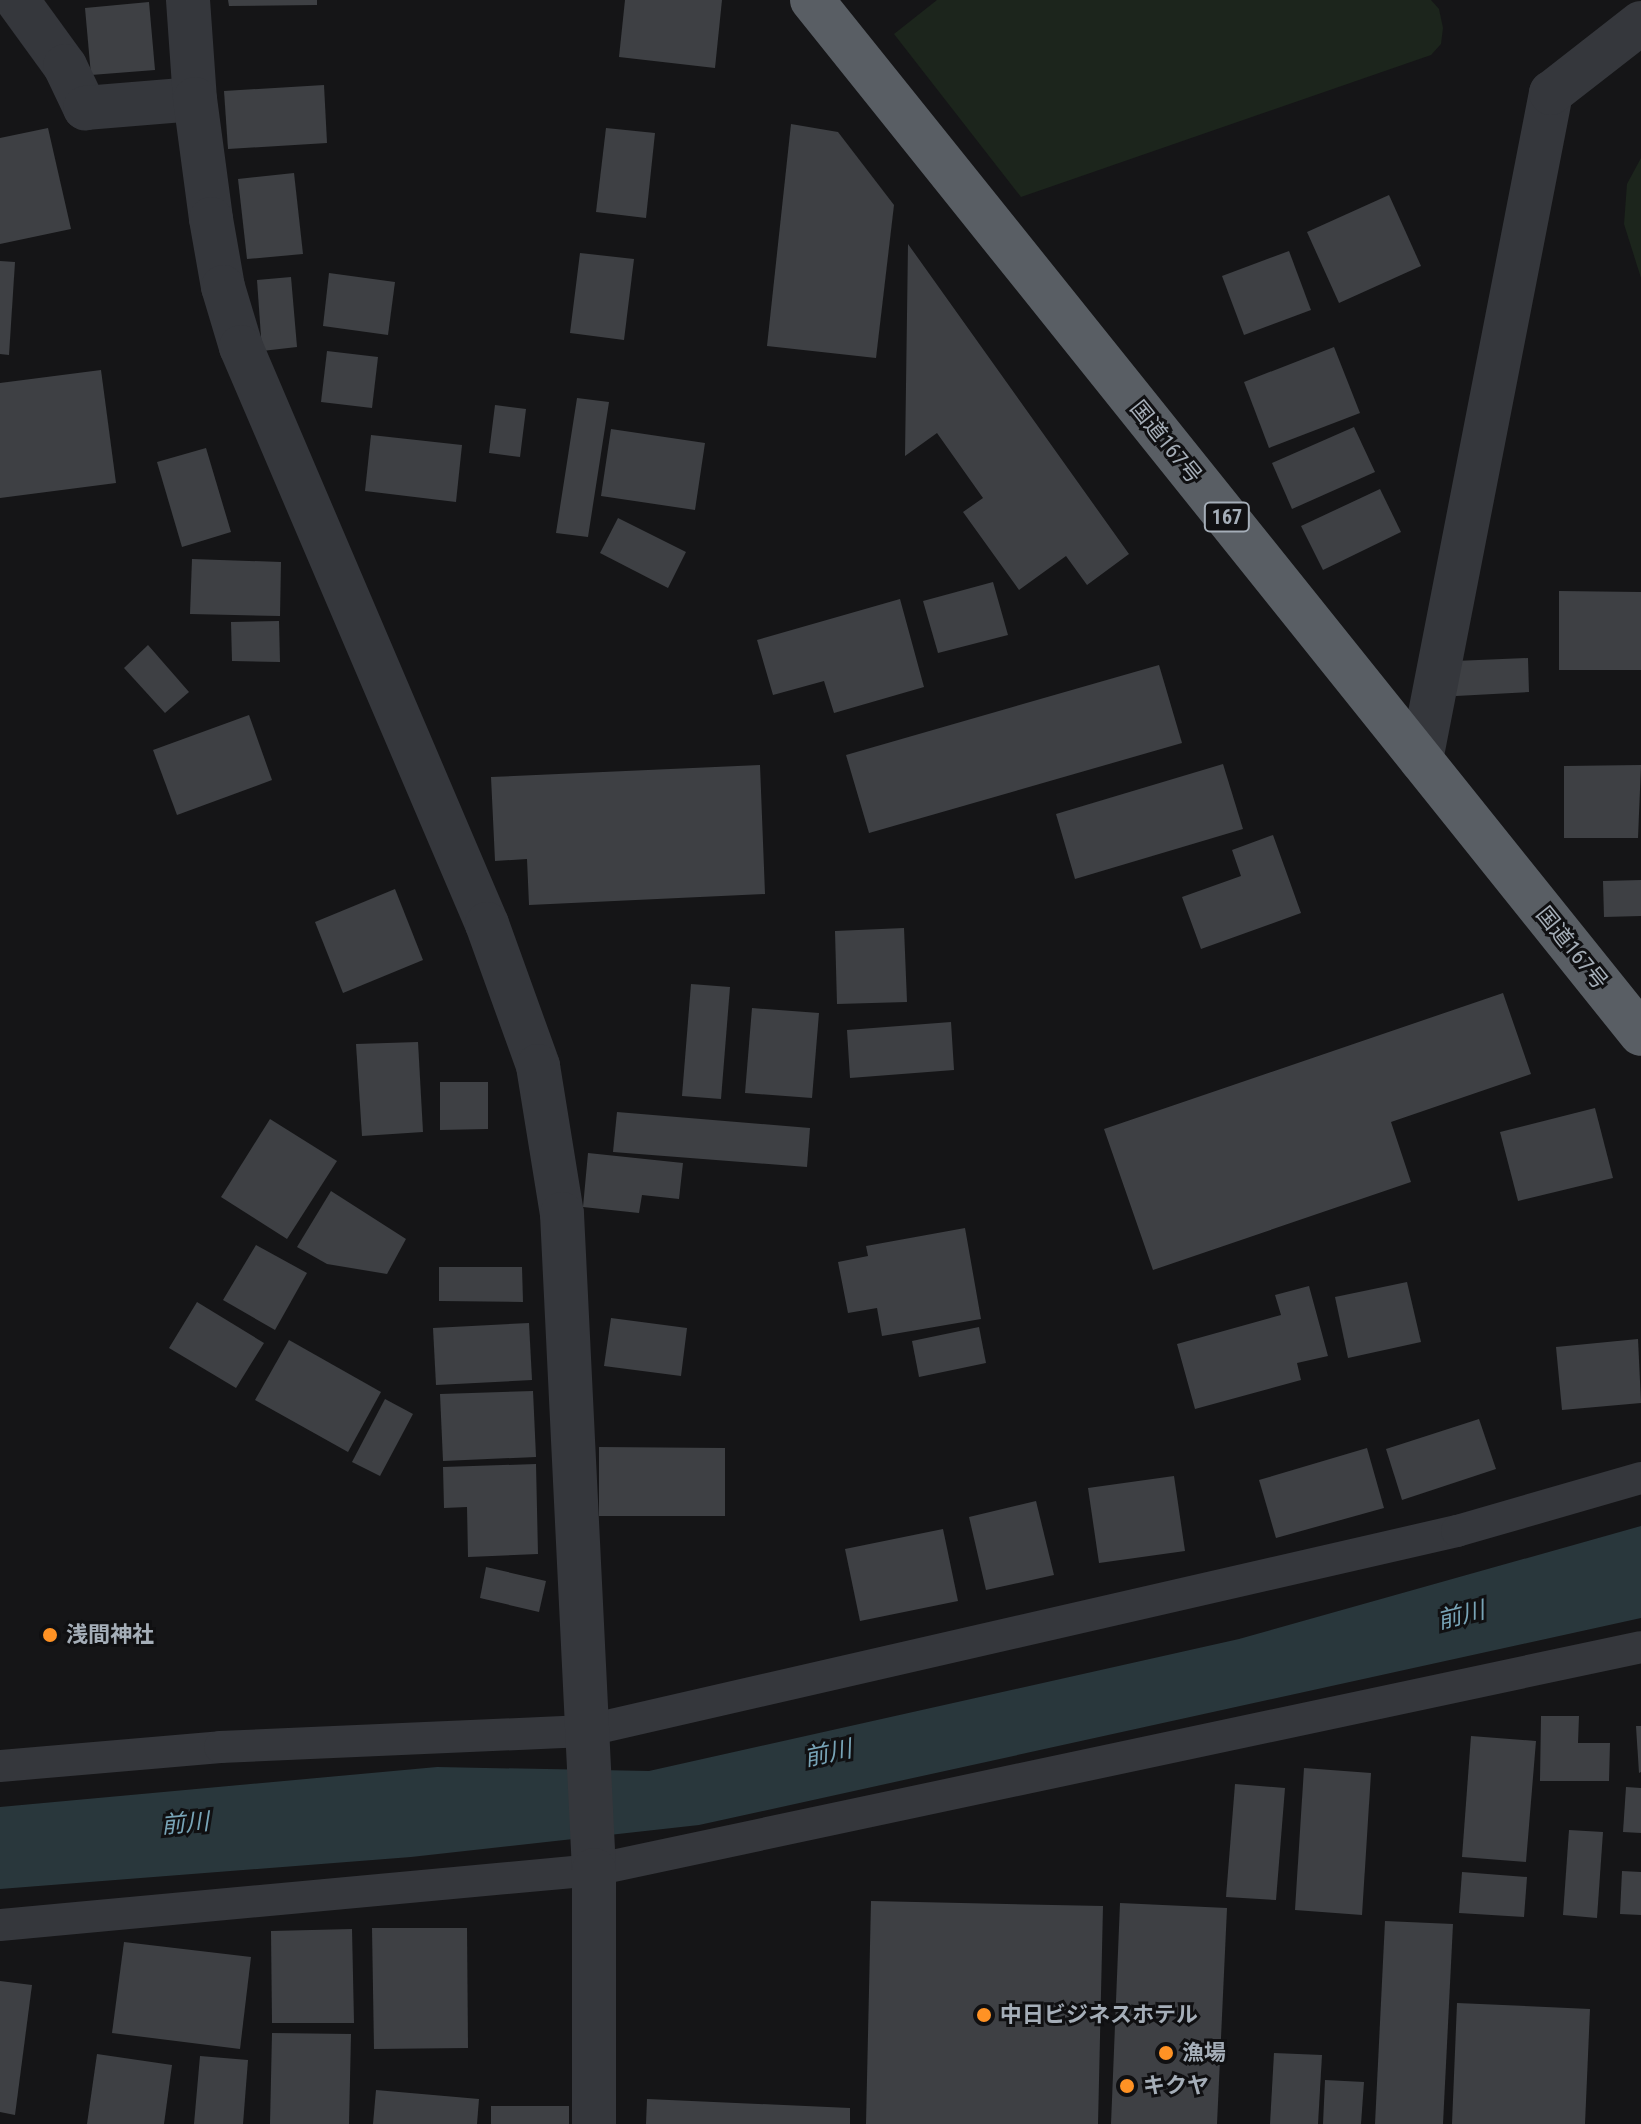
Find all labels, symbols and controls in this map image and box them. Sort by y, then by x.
street label: 国道167号 [1125,395,1207,489]
road number: 167 [1203,501,1251,533]
street label: 国道167号 [1531,901,1613,995]
water label: 前川 [1434,1596,1488,1636]
place label: 浅間神社 [66,1622,154,1648]
marker: 浅間神社 [41,1626,59,1644]
water label: 前川 [802,1735,854,1773]
water label: 前川 [160,1808,210,1840]
place label: 中日ビジネスホテル [1000,2002,1198,2028]
marker: 中日ビジネスホテル [975,2006,993,2024]
place label: 漁場 [1182,2040,1226,2066]
marker: 漁場 [1157,2044,1175,2062]
place label: キクヤ [1143,2073,1209,2099]
marker: キクヤ [1118,2077,1136,2095]

